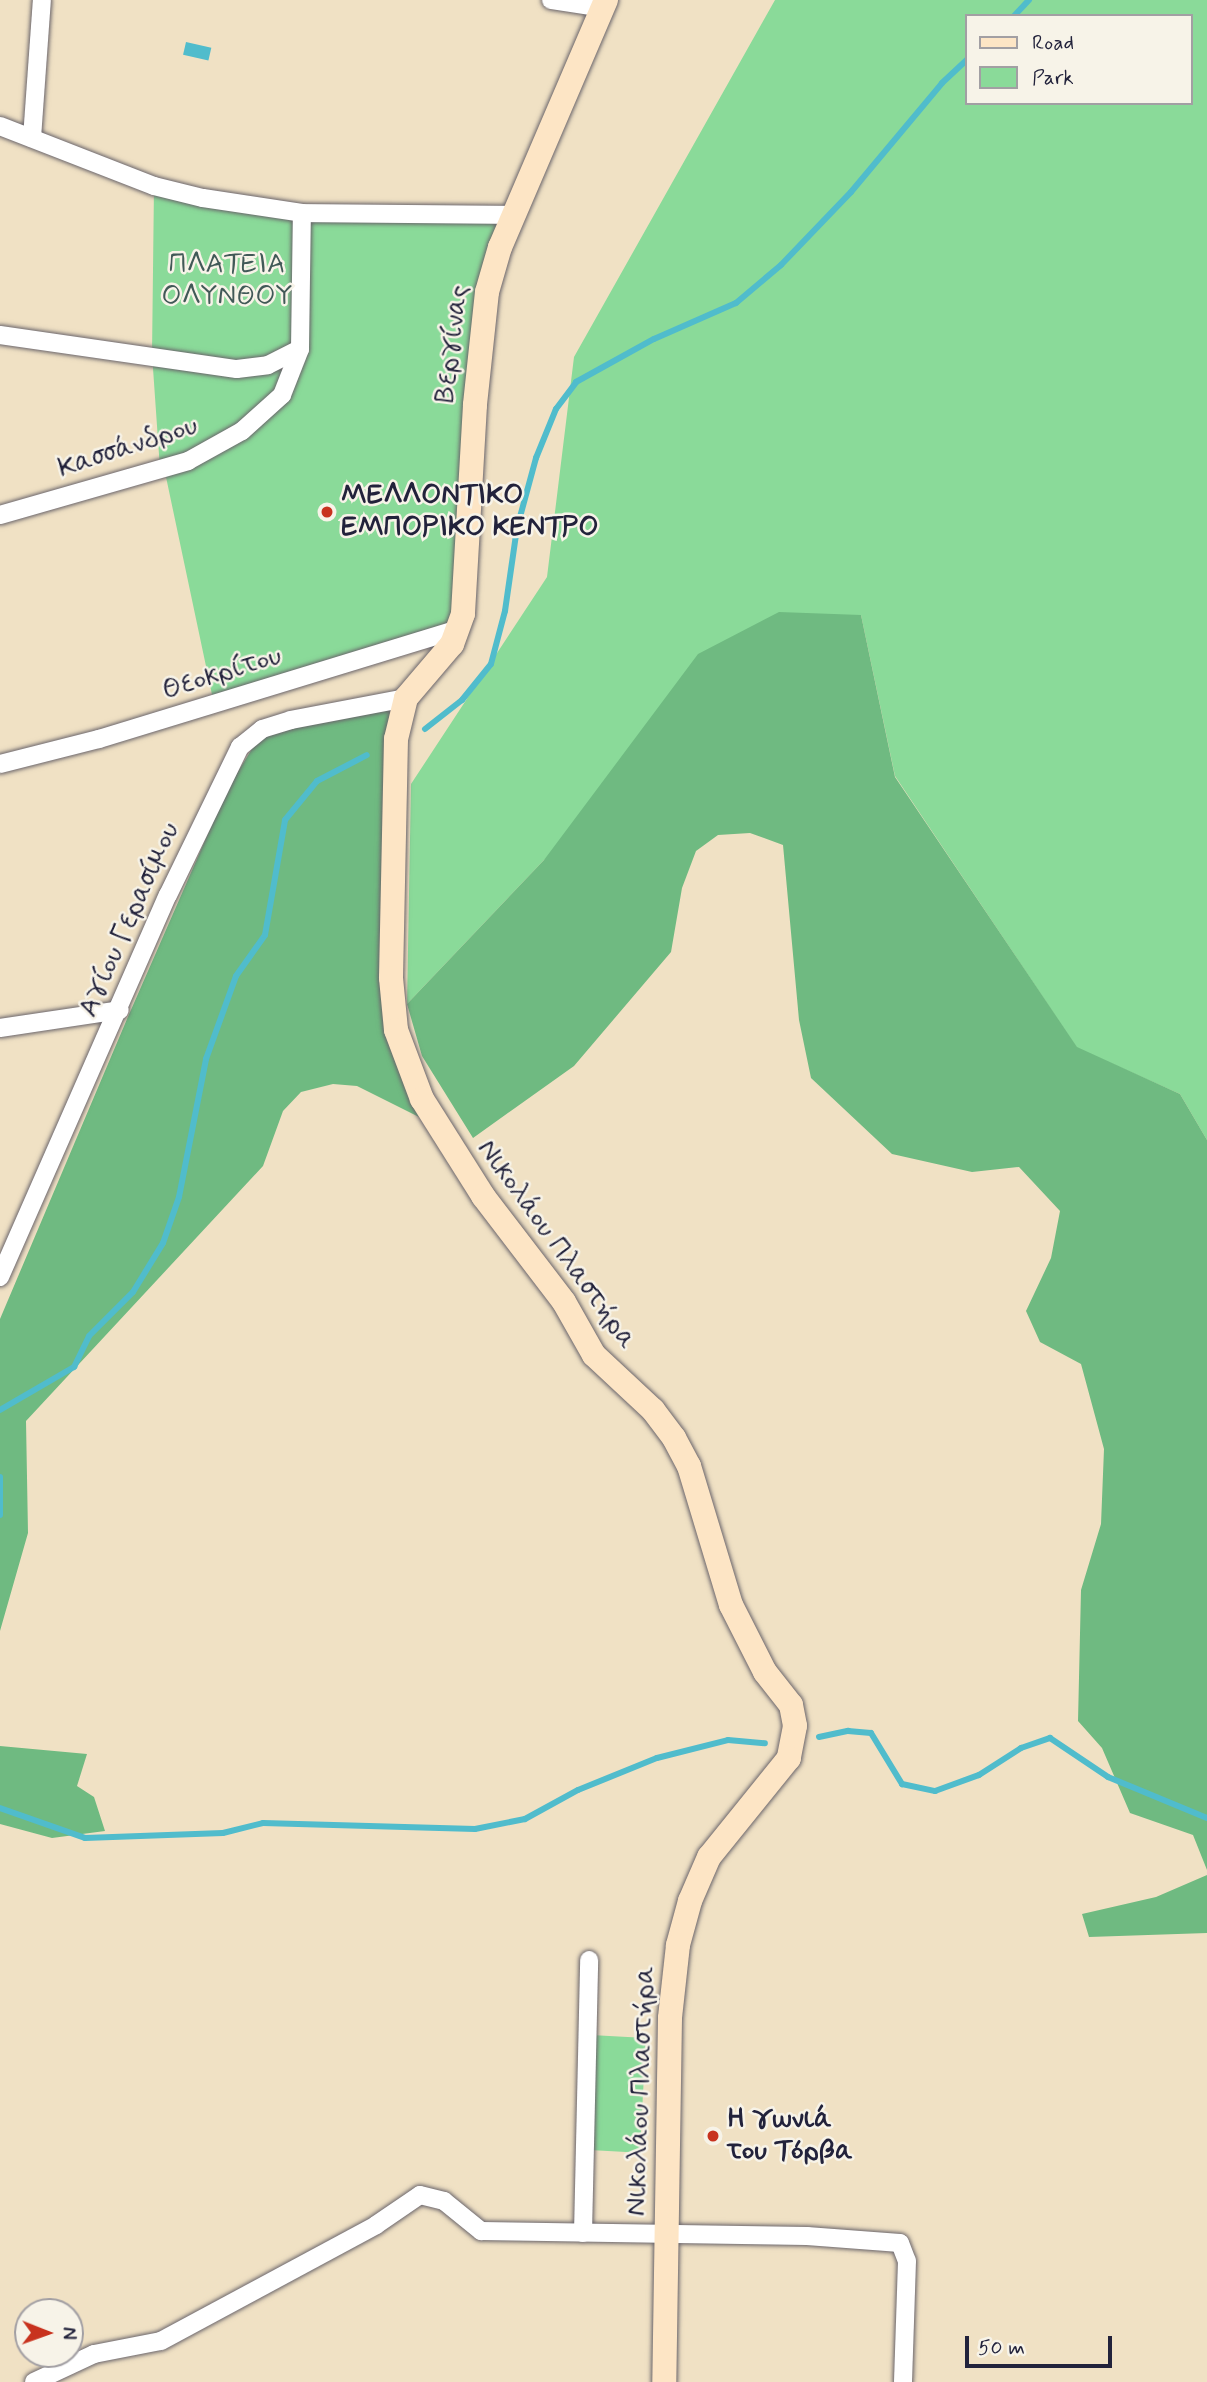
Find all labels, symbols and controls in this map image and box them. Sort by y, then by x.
legend [965,14,1193,105]
text: Road [1032,29,1074,57]
text: Park [1032,64,1074,92]
park label: ΠΛΑΤΕΙΑ ΟΛΥΝΘΟΥ [161,248,293,314]
street label: Βεργίνας [429,283,477,405]
street label: Κασσάνδρου [54,410,202,486]
place label: ΜΕΛΛΟΝΤΙΚΟ ΕΜΠΟΡΙΚΟ ΚΕΝΤΡΟ [341,479,599,545]
marker: ΜΕΛΛΟΝΤΙΚΟ ΕΜΠΟΡΙΚΟ ΚΕΝΤΡΟ [319,504,335,520]
street label: Θεοκρίτου [158,640,286,708]
street label: Αγίου Γερασίμου [72,818,188,1022]
street label: Νικολάου Πλαστήρα [469,1134,643,1356]
street label: Νικολάου Πλαστήρα [621,1965,663,2217]
place label: Η γωνιά του Τόρβα [727,2103,853,2169]
marker: Η γωνιά του Τόρβα [705,2128,721,2144]
north arrow [14,2298,84,2368]
scale bar [969,2322,1116,2366]
text: N [56,2327,81,2340]
text: 50 m [978,2334,1025,2362]

